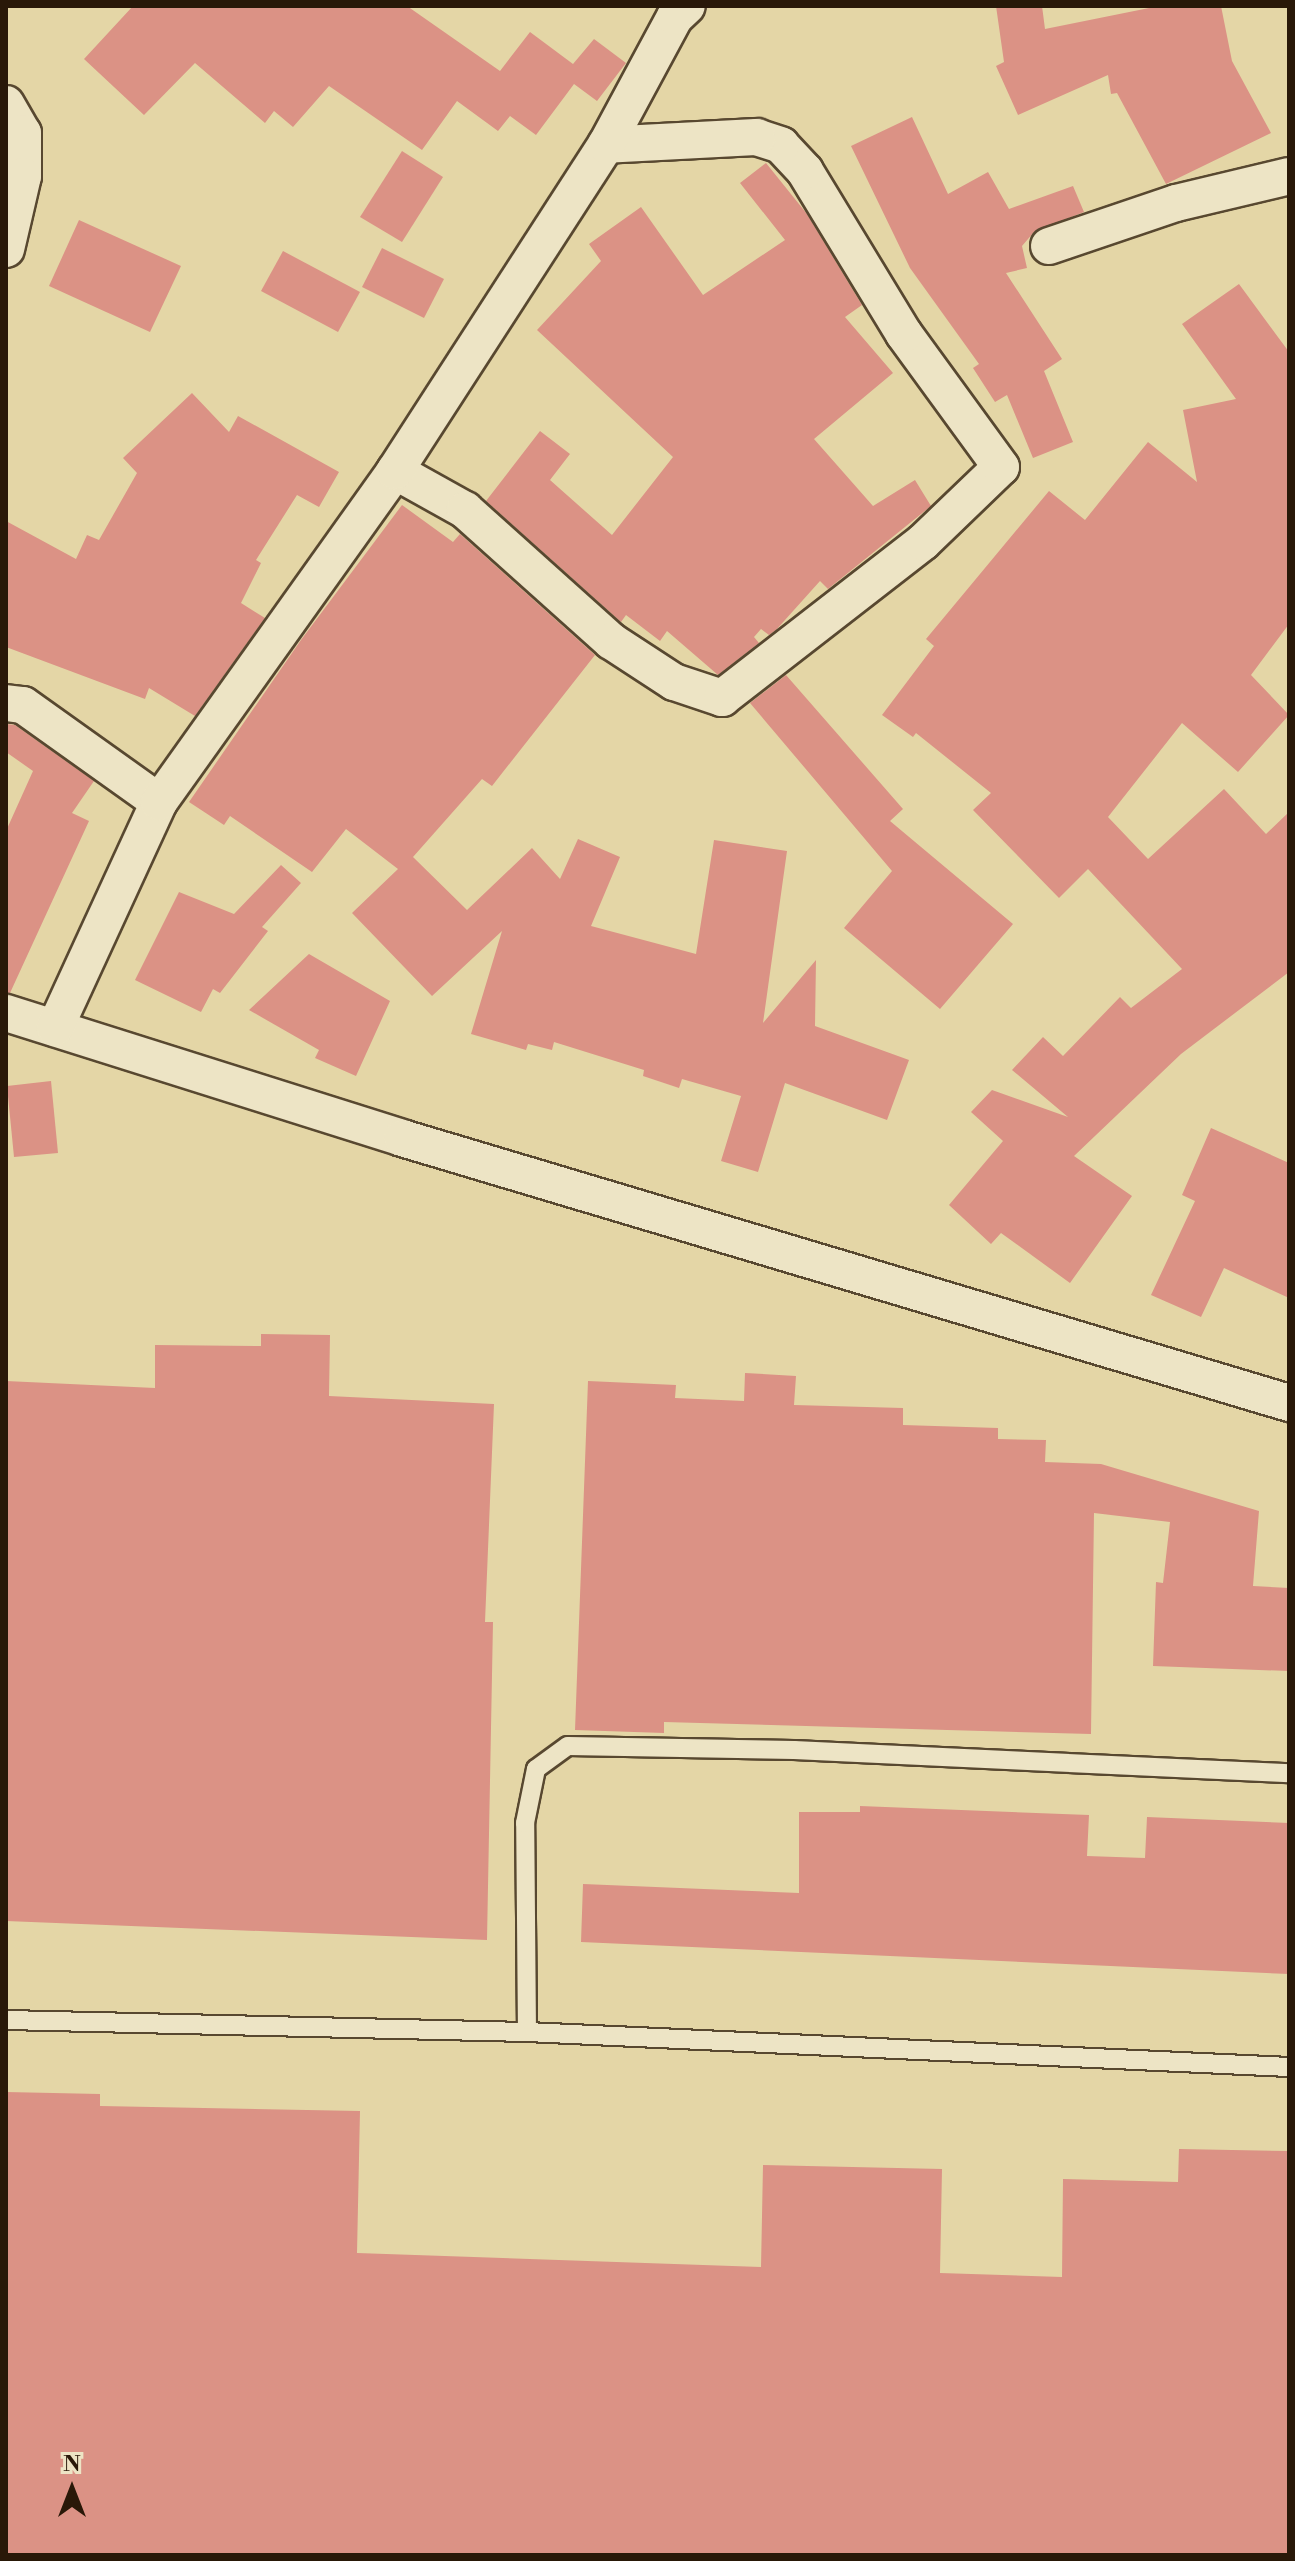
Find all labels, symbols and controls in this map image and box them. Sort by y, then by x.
north arrow [32,2449,112,2529]
text: N [63,2451,81,2478]

